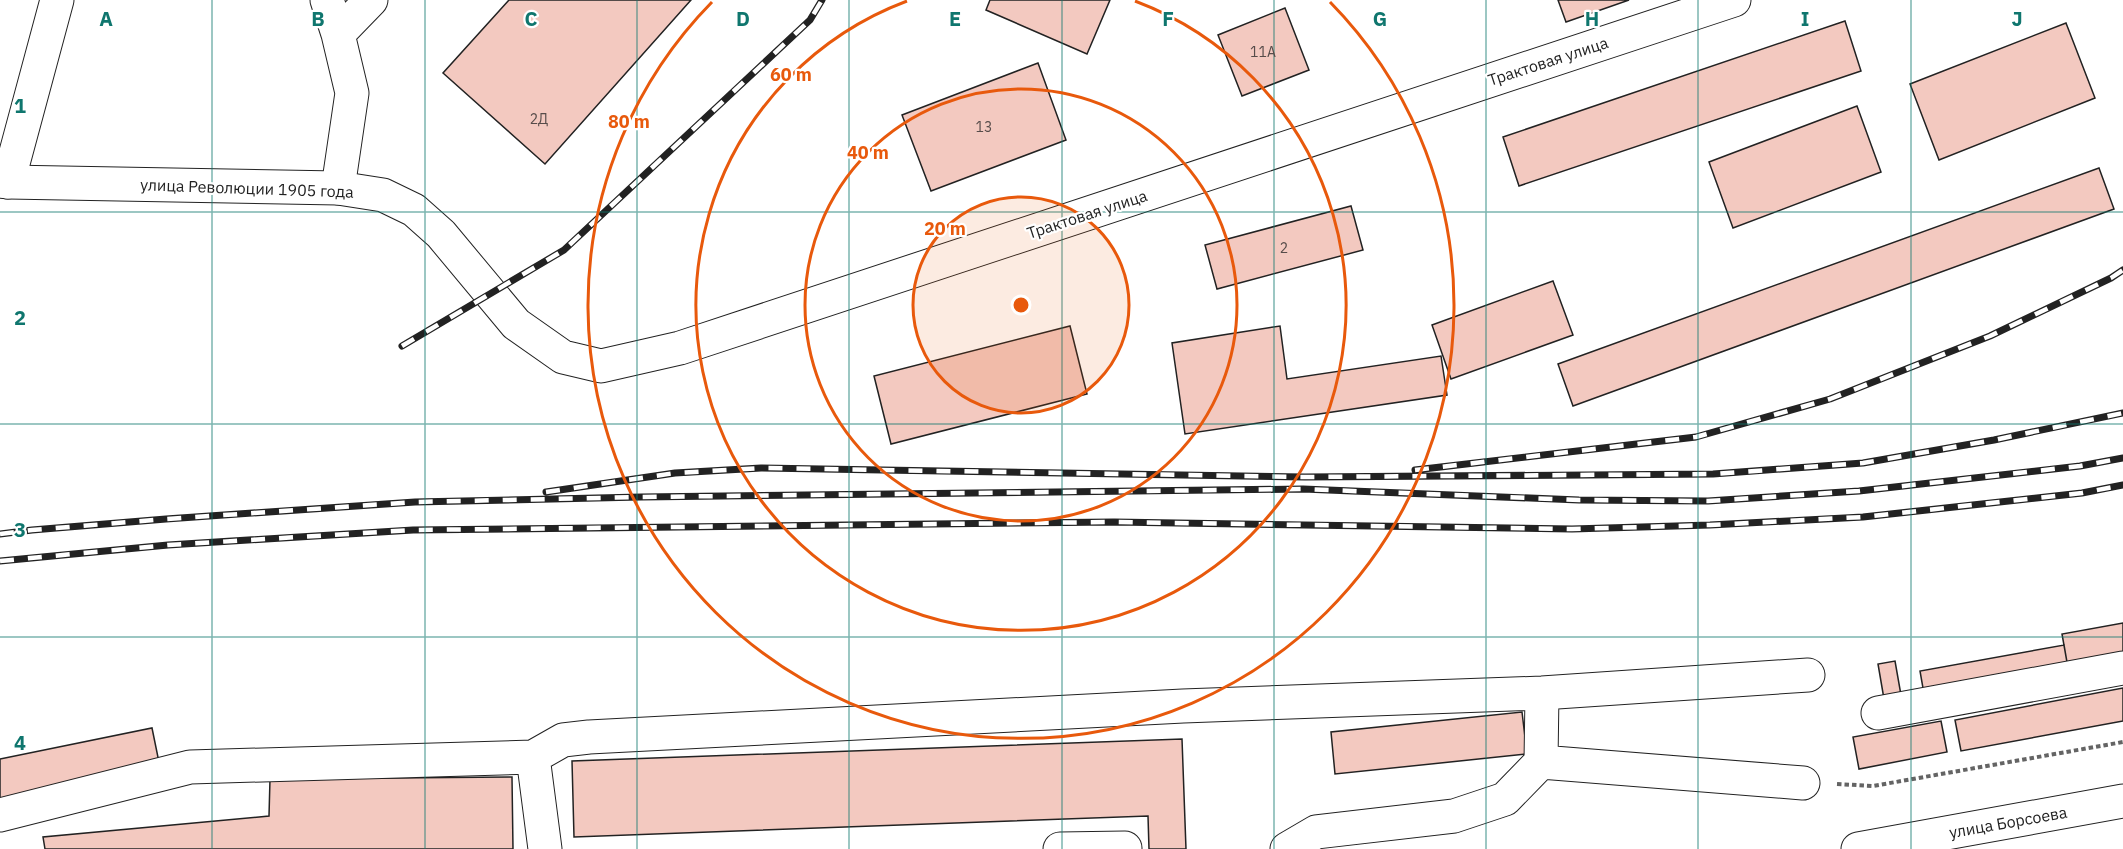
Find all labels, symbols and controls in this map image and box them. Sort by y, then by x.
text: A [99,5,113,32]
text: B [311,5,325,32]
text: C [524,5,538,32]
text: D [736,5,750,32]
text: E [949,5,961,32]
text: F [1162,5,1174,32]
text: G [1373,5,1387,32]
text: H [1585,5,1599,32]
text: I [1801,5,1809,32]
text: J [2011,5,2023,32]
street label: Трактовая улица [1485,32,1611,90]
house number: 11А [1250,43,1276,61]
text: 60 m [770,63,812,86]
text: 1 [14,92,26,119]
house number: 2Д [530,110,548,128]
text: 80 m [608,110,650,133]
house number: 13 [976,118,992,136]
text: 40 m [847,141,889,164]
street label: улица Революции 1905 года [140,174,355,202]
street label: Трактовая улица [1024,185,1150,243]
text: 20 m [924,217,966,240]
house number: 2 [1280,239,1288,257]
centre of rings [1011,295,1031,315]
text: 2 [14,304,26,331]
text: 3 [14,516,26,543]
text: 4 [14,729,26,756]
street label: улица Борсоева [1947,802,2069,842]

